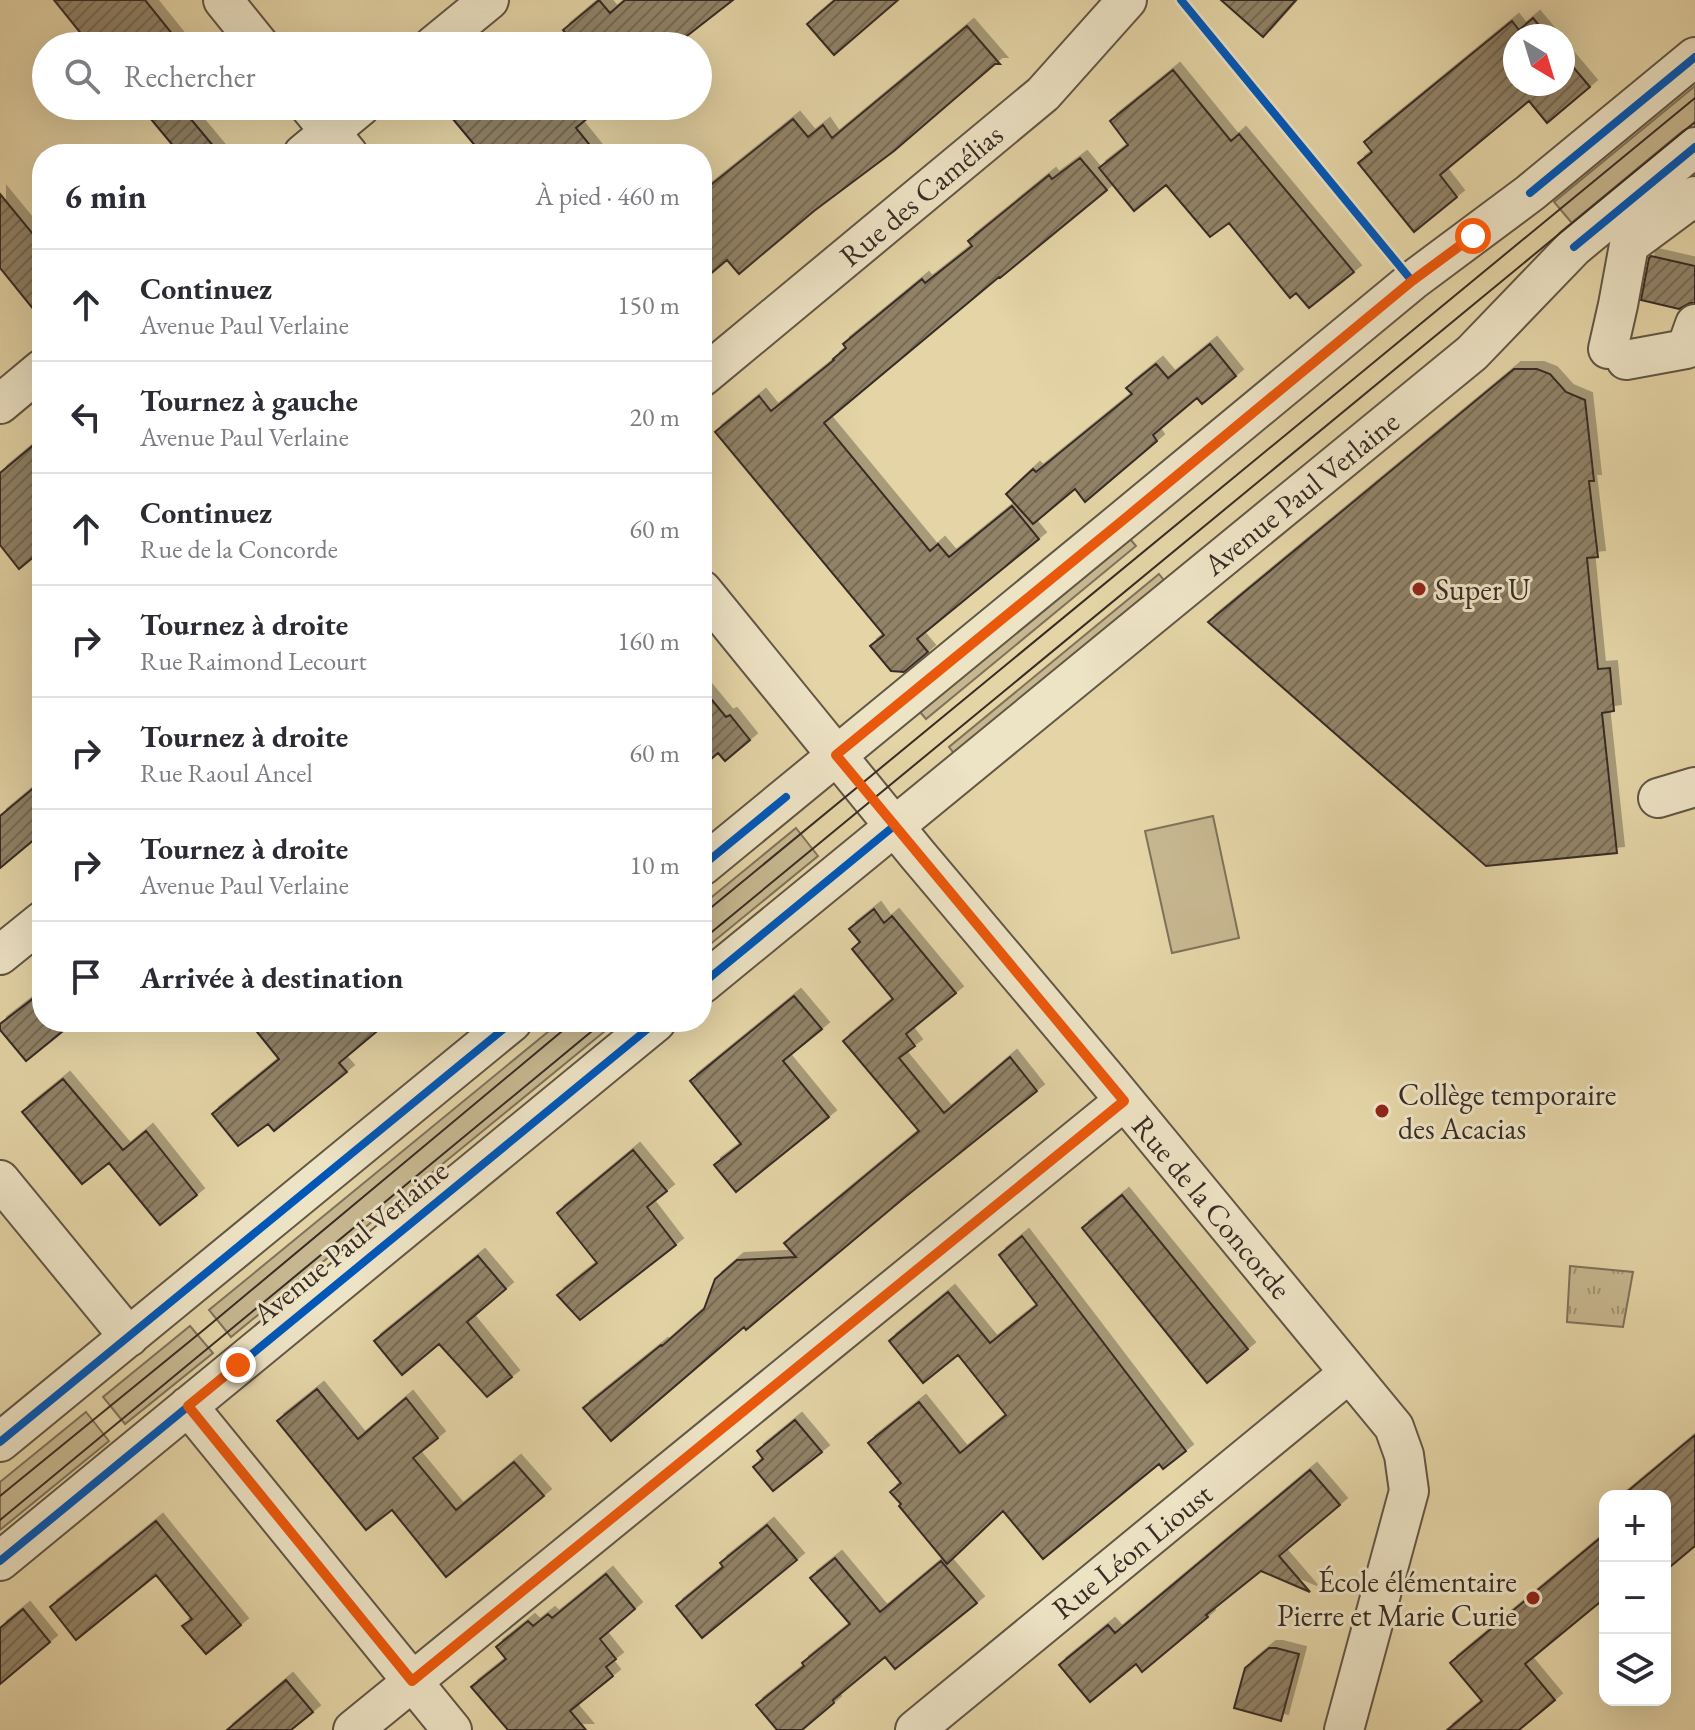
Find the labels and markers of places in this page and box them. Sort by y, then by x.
place label: Super U [1435,570,1530,609]
marker: Super U [1410,580,1428,598]
place label: Collège temporaire des Acacias [1398,1075,1617,1148]
marker: Collège temporaire des Acacias [1373,1102,1391,1120]
place label: École élémentaire Pierre et Marie Curie [1277,1562,1517,1635]
marker: École élémentaire Pierre et Marie Curie [1524,1589,1542,1607]

